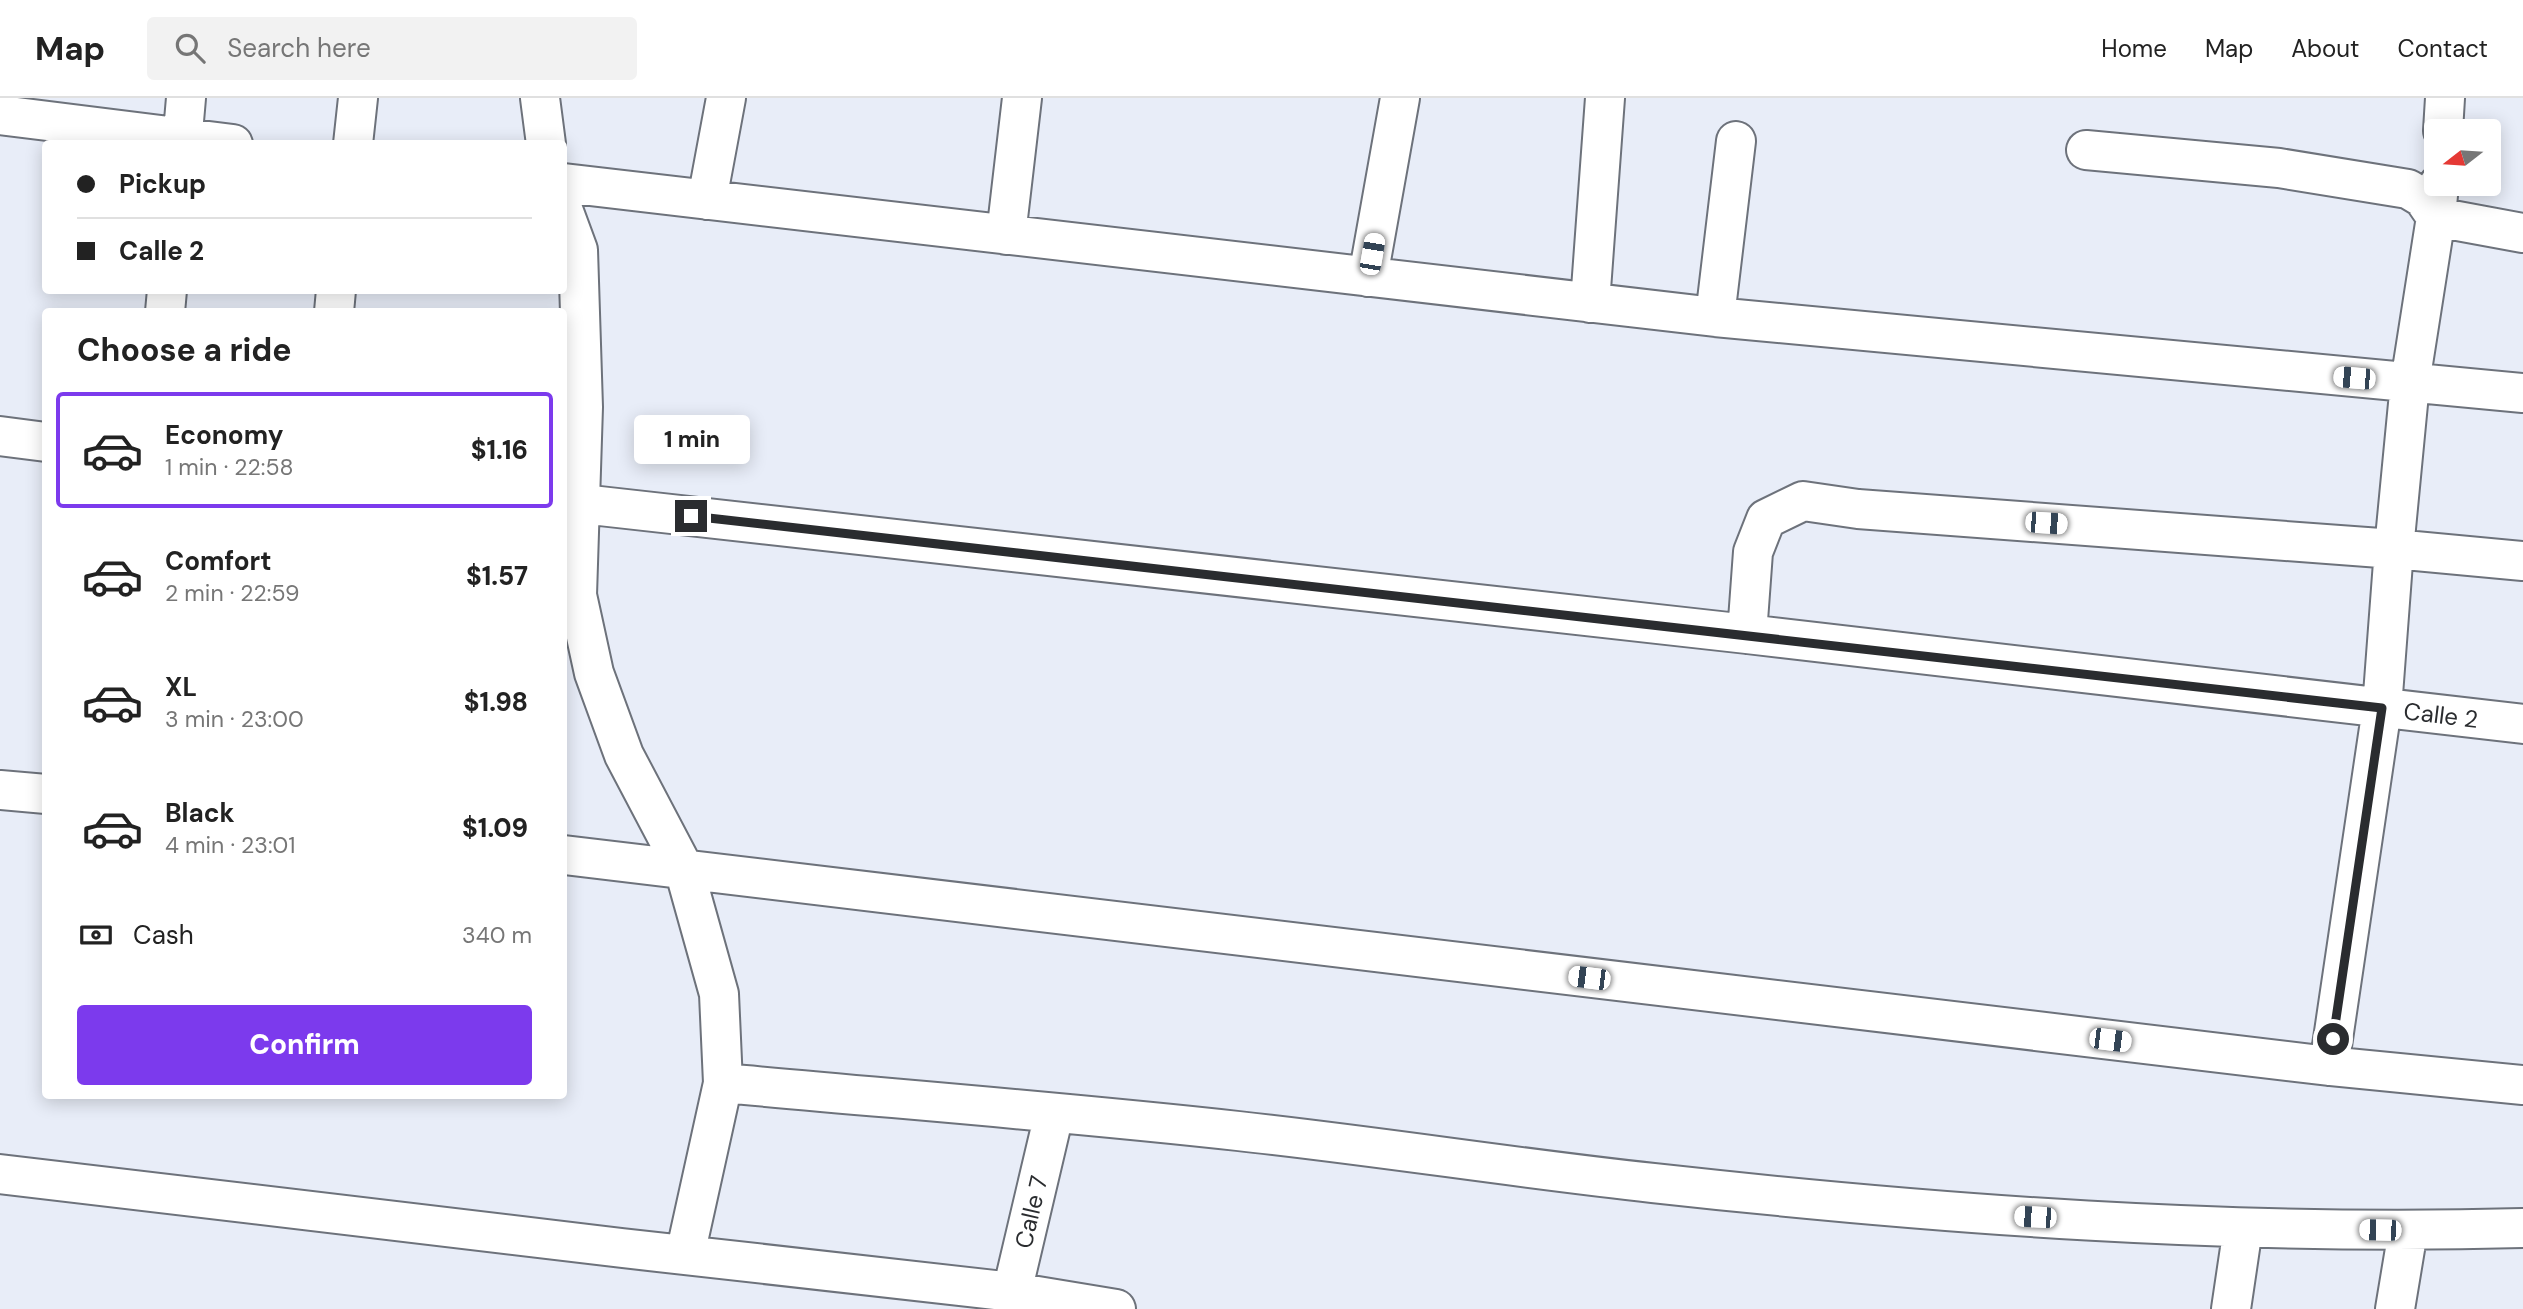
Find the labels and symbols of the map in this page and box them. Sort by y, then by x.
north arrow [2424,119,2501,196]
car [1359,231,1386,277]
car [2333,366,2376,390]
callout: 1 min [633,414,749,464]
route end [675,500,707,532]
car [2025,511,2068,535]
street label: Calle 2 [2402,695,2480,735]
car [1567,965,1612,991]
route start [2317,1023,2349,1055]
car [2088,1027,2133,1053]
street label: Calle 7 [1008,1173,1054,1251]
car [2014,1205,2057,1229]
car [2359,1219,2402,1241]

